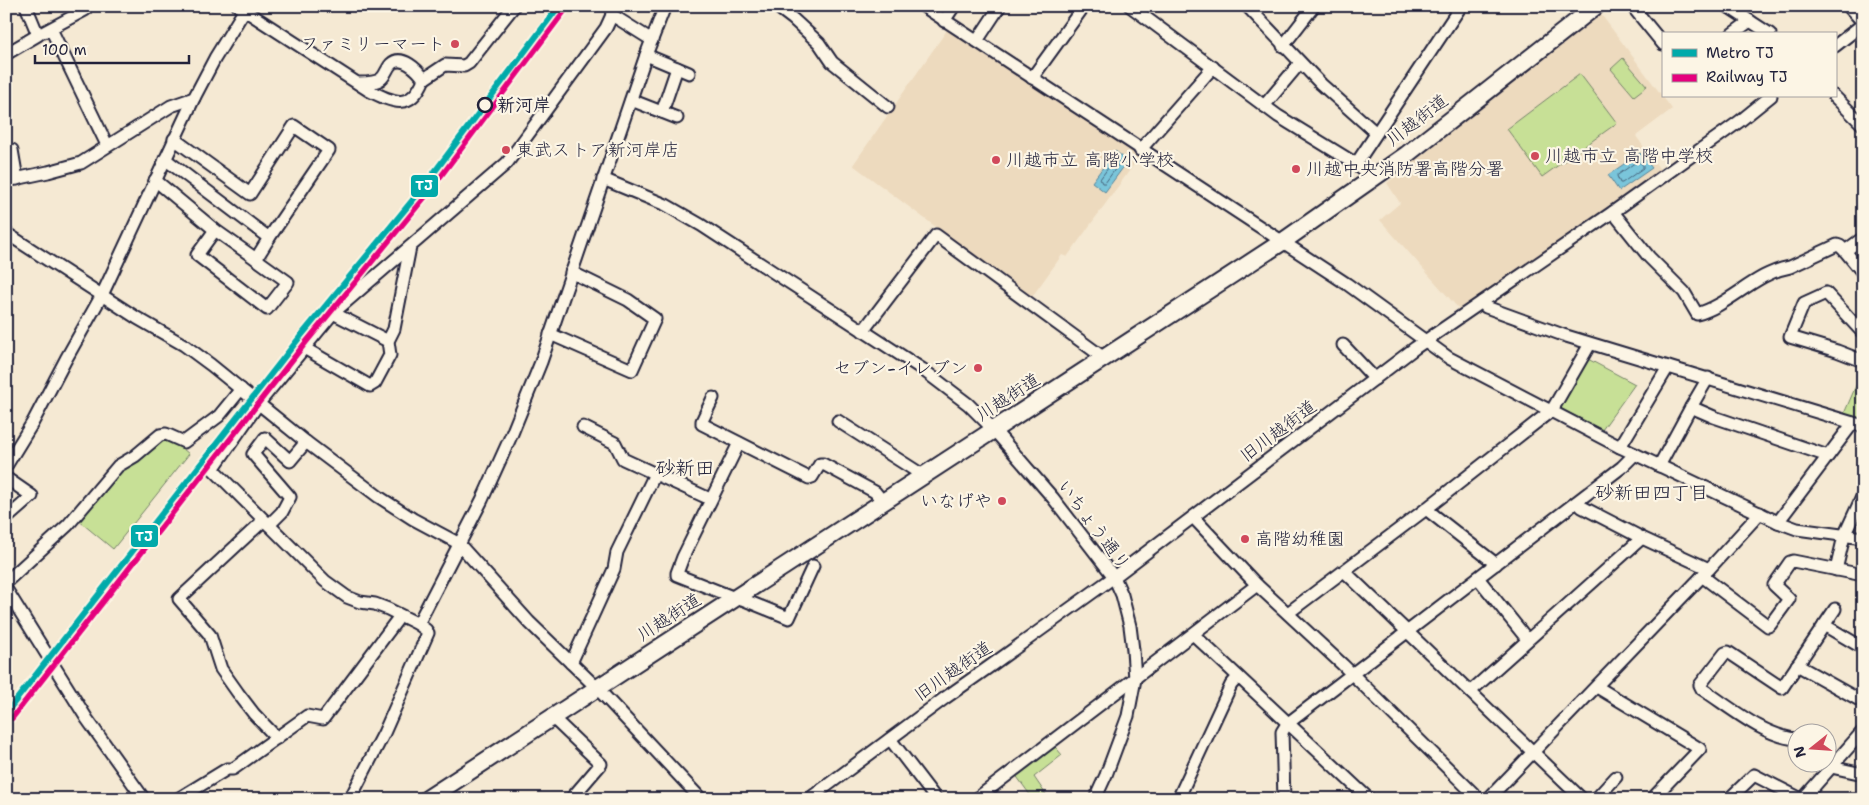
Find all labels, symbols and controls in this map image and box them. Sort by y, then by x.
scale bar [35,32,189,64]
place label: ファミリーマート [301,32,445,56]
legend [1662,32,1836,98]
marker: ファミリーマート [449,38,461,50]
text: 100 m [42,40,87,60]
text: Metro TJ [1706,43,1774,63]
text: Railway TJ [1706,67,1788,87]
street label: 川越街道 [1381,88,1453,152]
place label: 新河岸 [497,93,551,117]
marker: 新河岸 [477,97,493,113]
place label: 東武ストア新河岸店 [516,138,679,162]
marker: 東武ストア新河岸店 [500,144,512,156]
place label: 川越市立 高階中学校 [1545,144,1713,168]
place label: 川越市立 高階小学校 [1006,148,1174,172]
marker: 川越市立 高階中学校 [1529,150,1541,162]
marker: 川越市立 高階小学校 [990,154,1002,166]
place label: 川越中央消防署高階分署 [1306,157,1504,181]
marker: 川越中央消防署高階分署 [1290,163,1302,175]
line badge: TJ [410,174,439,198]
text: TJ [415,176,433,194]
place label: セブン-イレブン [833,356,968,380]
marker: セブン-イレブン [972,362,984,374]
street label: 川越街道 [971,367,1045,427]
street label: 旧川越街道 [1235,394,1321,468]
district label: 砂新田 [655,455,715,481]
street label: いちょう通り [1052,475,1136,575]
district label: 砂新田四丁目 [1595,480,1709,505]
place label: いなげや [920,489,992,513]
marker: いなげや [996,495,1008,507]
line badge: TJ [130,524,159,548]
text: TJ [135,527,153,545]
place label: 高階幼稚園 [1255,527,1345,551]
marker: 高階幼稚園 [1239,533,1251,545]
street label: 川越街道 [632,587,706,647]
street label: 旧川越街道 [909,635,997,707]
north arrow [1786,722,1836,772]
text: N [1789,744,1810,760]

